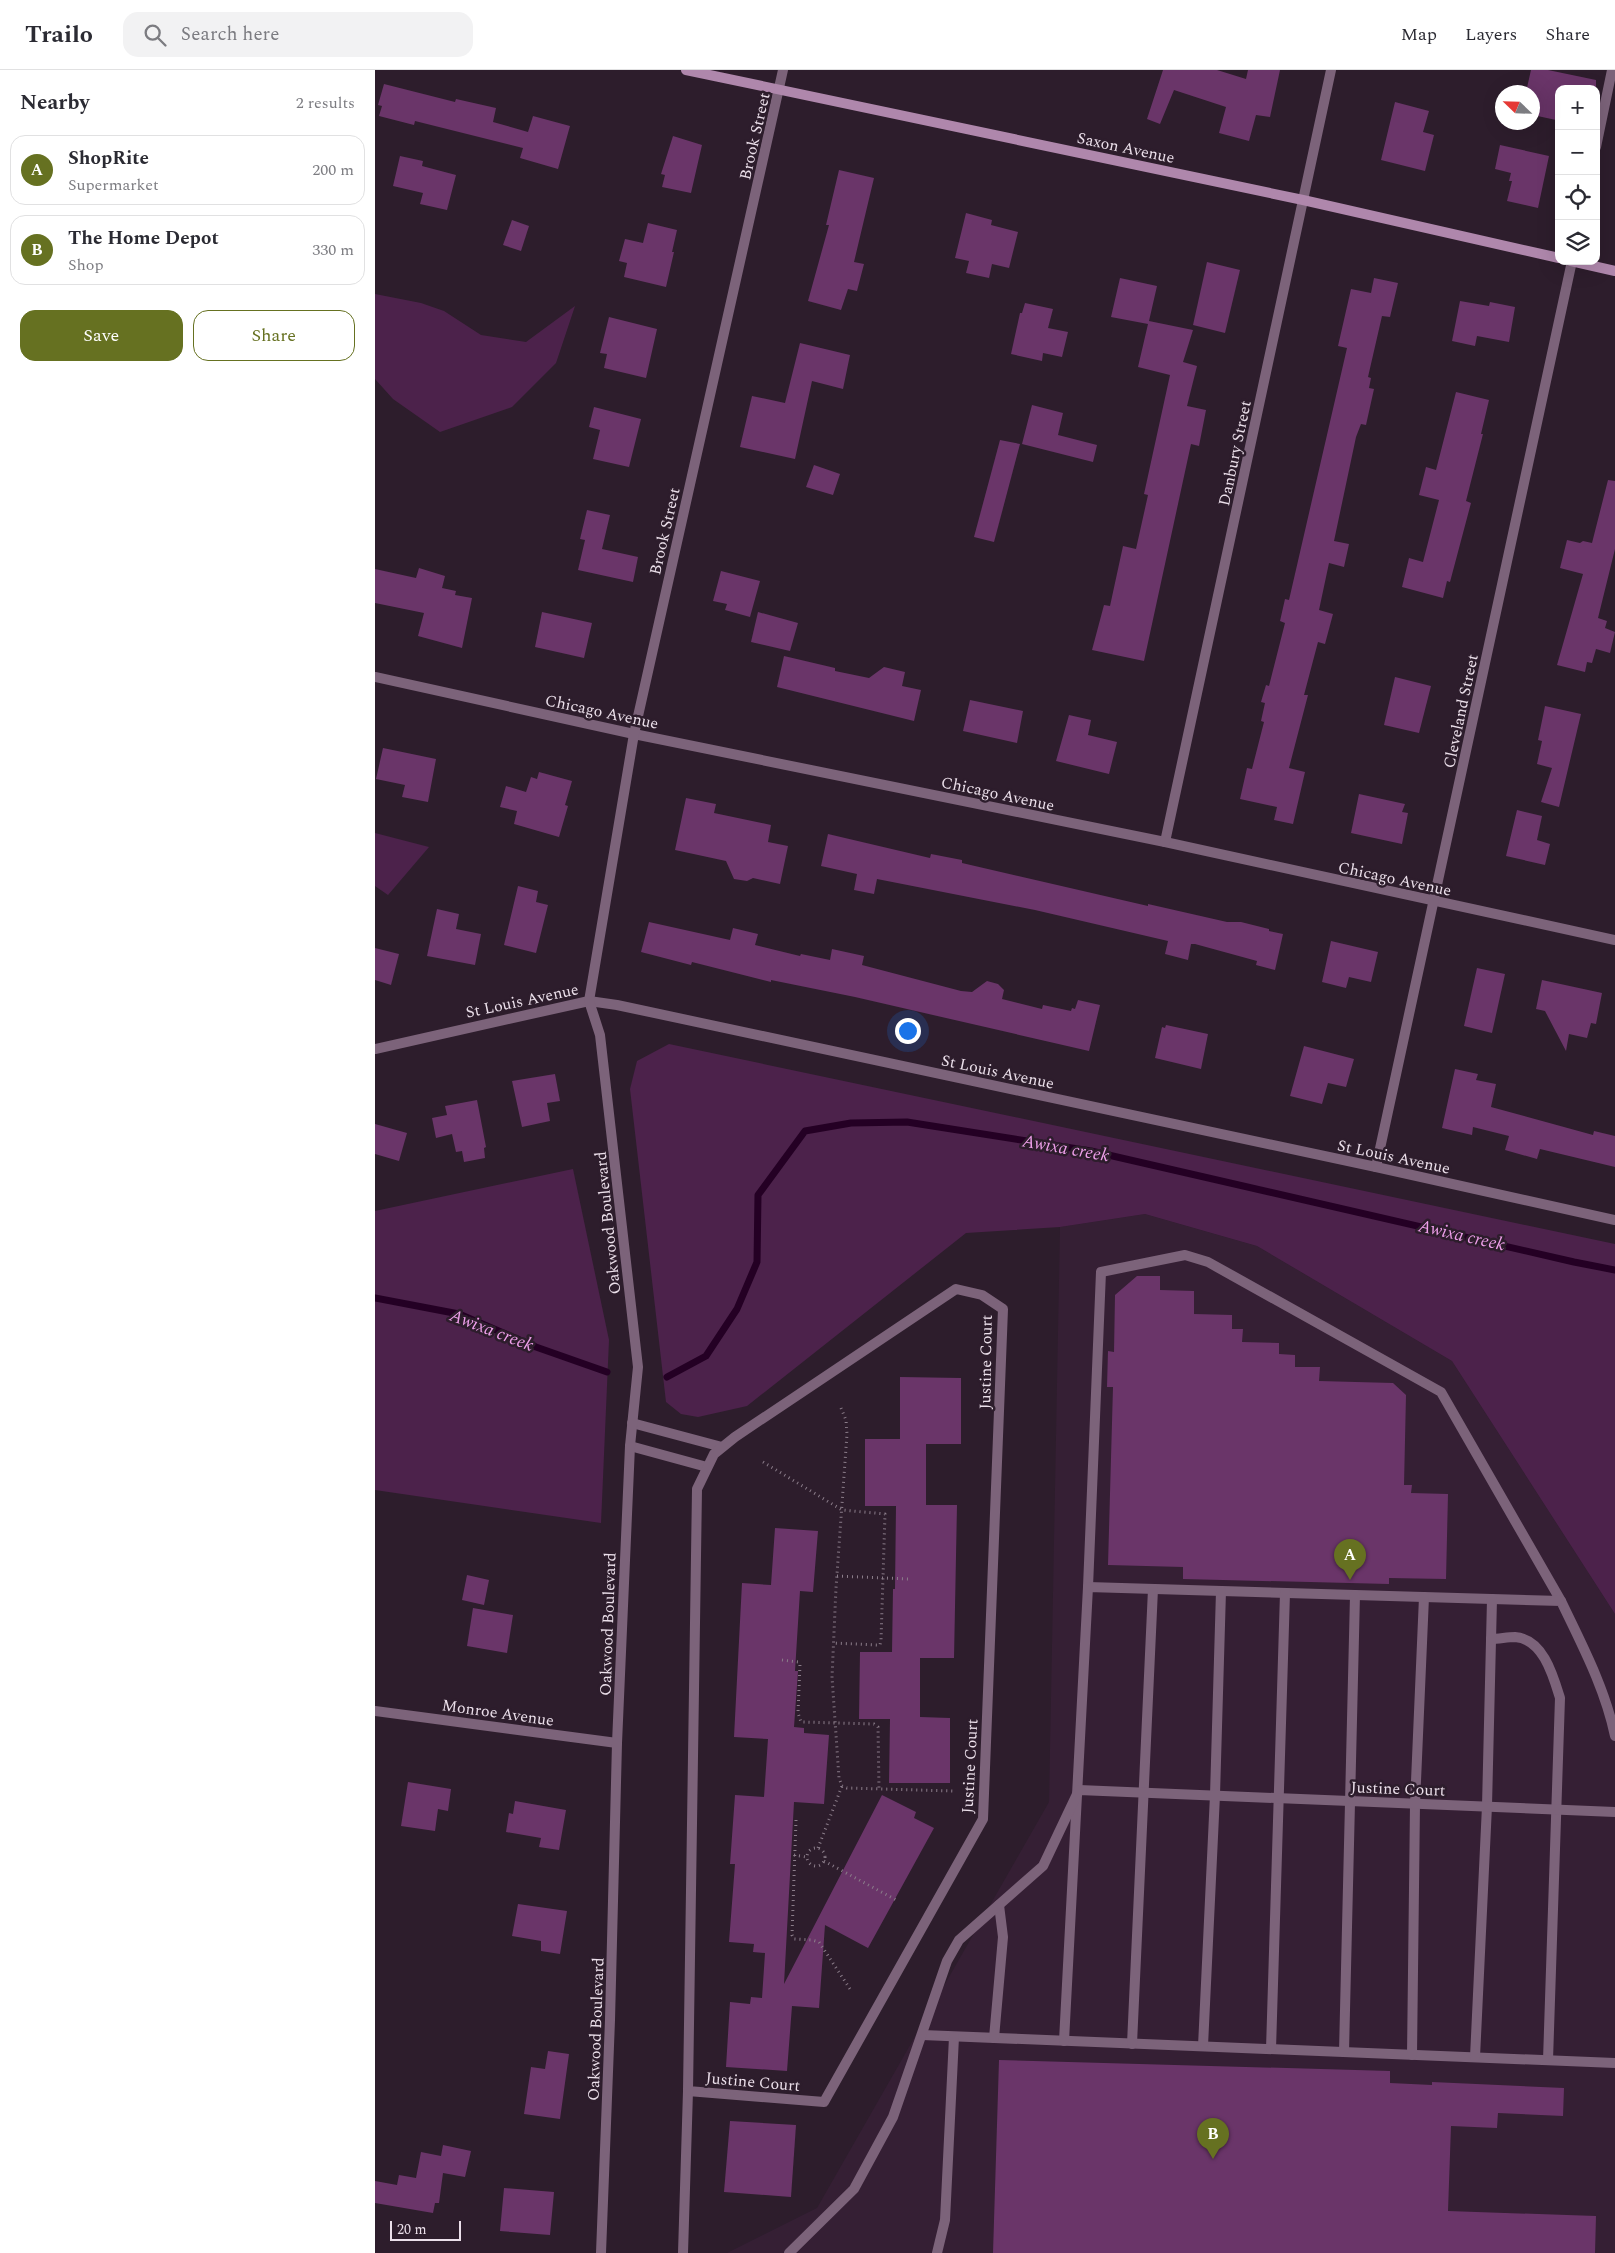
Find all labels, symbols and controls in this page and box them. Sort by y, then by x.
search box [123,12,473,57]
text: Trailo [25,17,93,53]
text: Search here [181,20,279,49]
icon: search [141,21,169,49]
text: Map [1401,21,1437,48]
text: Layers [1465,21,1517,48]
text: Share [1545,21,1590,48]
north arrow [1495,85,1540,130]
map controls [1555,85,1600,265]
button: + [1555,85,1600,130]
text: Nearby [20,87,90,119]
street label: Brook Street [733,90,777,182]
text: 2 results [296,91,355,115]
street label: Saxon Avenue [1075,126,1177,170]
button: − [1555,130,1600,175]
text: ShopRite [68,144,149,173]
text: A [31,158,43,182]
text: 200 m [312,158,354,182]
text: Supermarket [68,173,159,197]
button: locate [1555,175,1600,220]
button: layers [1555,220,1600,265]
text: The Home Depot [68,224,219,253]
text: B [31,238,43,262]
text: 330 m [312,238,354,262]
text: Shop [68,253,104,277]
button: Save [20,310,183,361]
button: Share [193,310,355,361]
street label: Danbury Street [1212,398,1258,508]
street label: Brook Street [643,485,687,577]
street label: Cleveland Street [1437,652,1485,771]
street label: Chicago Avenue [543,688,661,736]
street label: Chicago Avenue [939,770,1057,818]
street label: Chicago Avenue [1336,855,1454,903]
street label: St Louis Avenue [464,977,581,1025]
your location [895,1018,921,1044]
street label: St Louis Avenue [939,1048,1056,1096]
water label: Awixa creek [1019,1127,1112,1170]
street label: St Louis Avenue [1335,1133,1452,1181]
street label: Oakwood Boulevard [589,1150,627,1296]
water label: Awixa creek [1415,1212,1508,1259]
water label: Awixa creek [445,1302,538,1359]
street label: Justine Court [973,1314,999,1410]
pin: A [1334,1539,1366,1580]
street label: Oakwood Boulevard [594,1552,622,1696]
street label: Monroe Avenue [440,1693,555,1733]
street label: Justine Court [956,1718,984,1814]
street label: Justine Court [1350,1775,1446,1803]
street label: Oakwood Boulevard [582,1957,610,2101]
street label: Justine Court [705,2066,801,2098]
pin: B [1197,2118,1229,2159]
scale bar [390,2218,461,2241]
text: 20 m [397,2219,427,2240]

